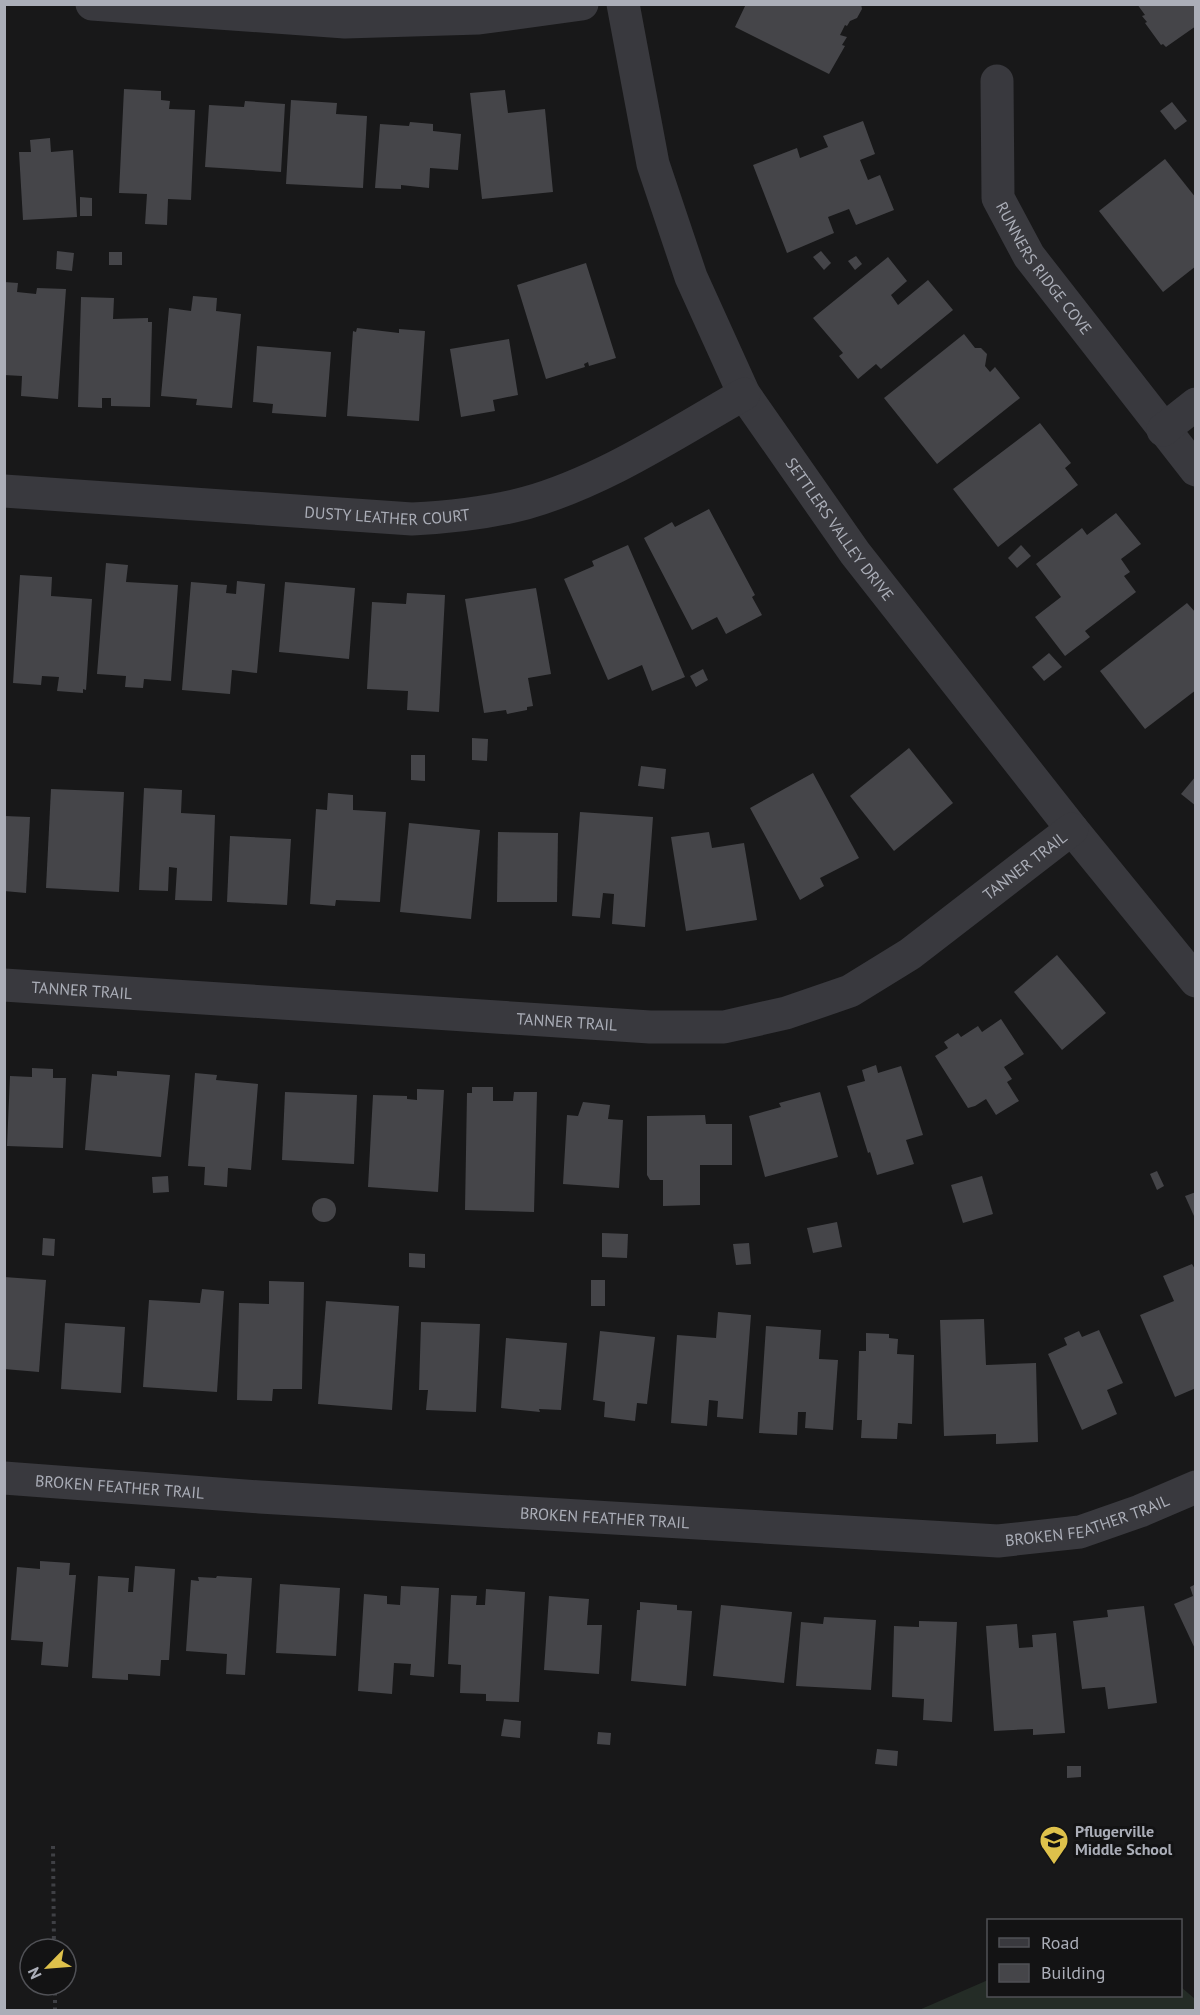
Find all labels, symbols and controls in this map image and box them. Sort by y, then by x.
street label: RUNNERS RIDGE COVE [992,198,1096,338]
street label: SETTLERS VALLEY DRIVE [781,454,898,604]
street label: DUSTY LEATHER COURT [304,502,471,529]
street label: TANNER TRAIL [979,827,1071,904]
street label: TANNER TRAIL [31,977,133,1003]
street label: TANNER TRAIL [516,1008,618,1035]
street label: BROKEN FEATHER TRAIL [34,1470,205,1503]
street label: BROKEN FEATHER TRAIL [1004,1490,1172,1550]
street label: BROKEN FEATHER TRAIL [519,1503,690,1533]
place label: Pflugerville Middle School [1075,1821,1173,1859]
school or university icon: Pflugerville Middle School [1038,1824,1070,1866]
legend [987,1919,1182,1997]
text: Road [1041,1931,1079,1954]
north arrow [18,1937,78,1997]
text: Building [1041,1961,1105,1984]
text: N [23,1964,46,1982]

